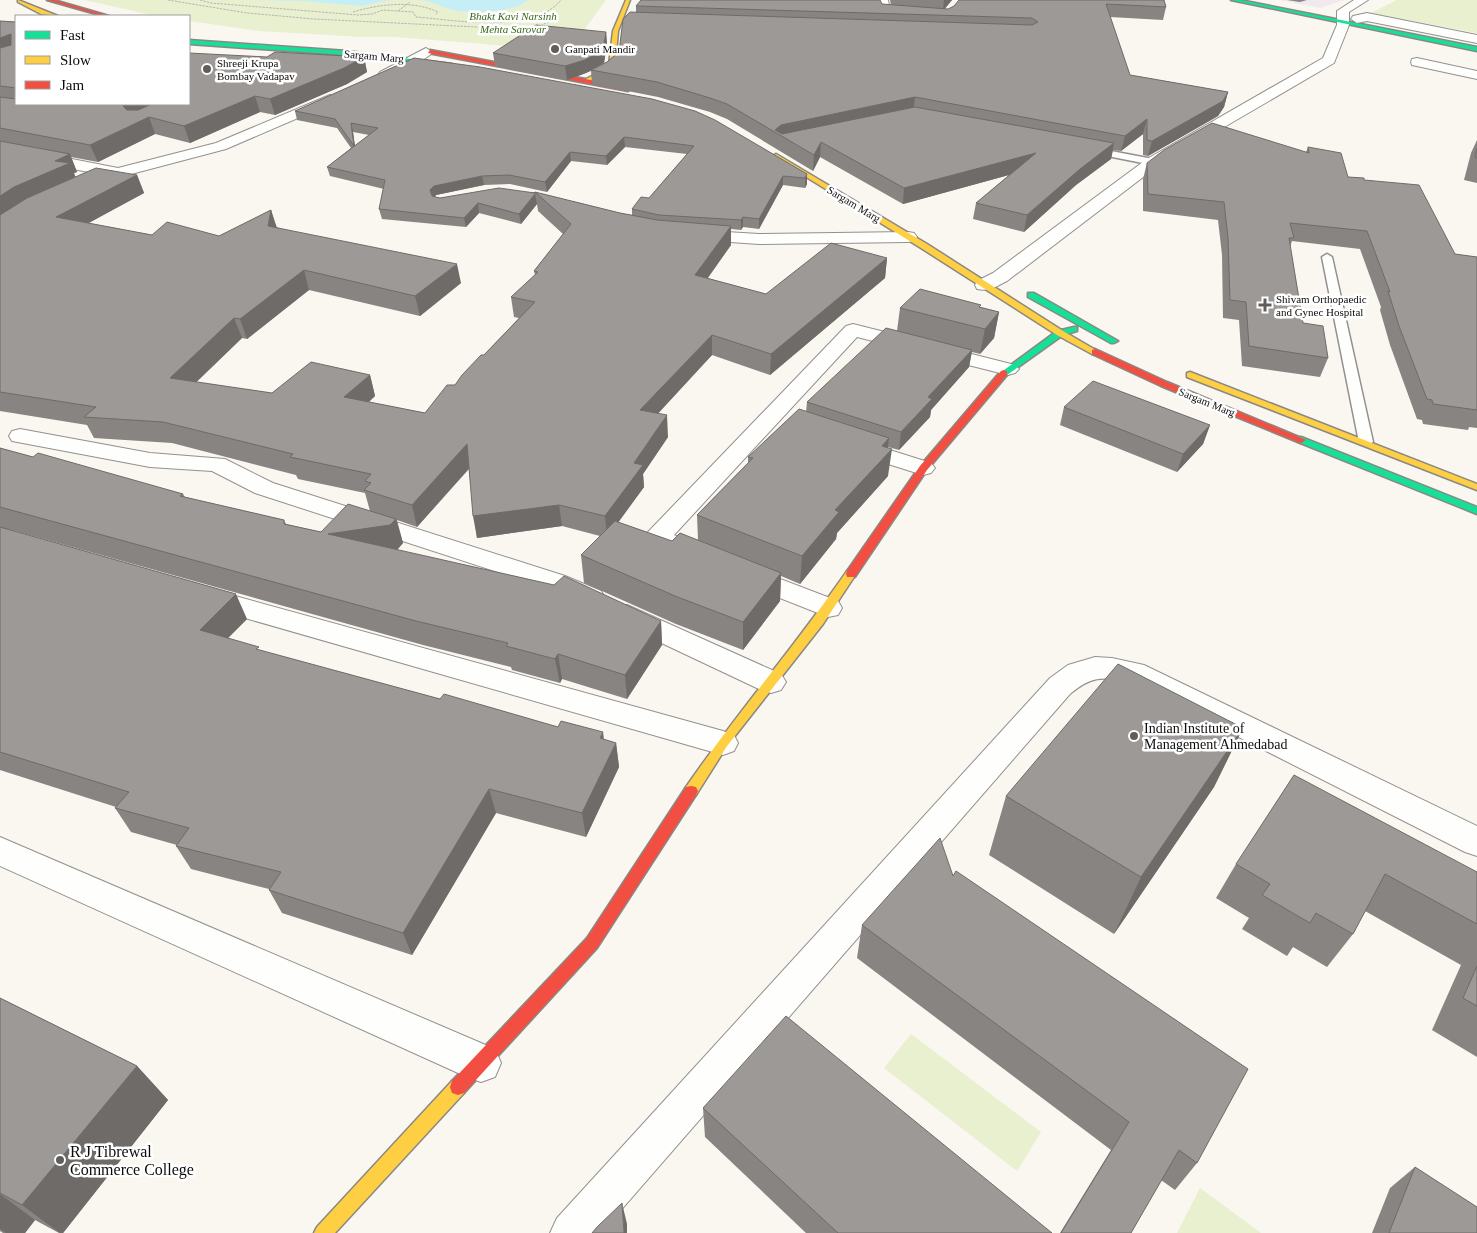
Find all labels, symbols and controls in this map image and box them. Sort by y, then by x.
park label: Bhakt Kavi Narsinh Mehta Sarovar [469,10,557,35]
legend [15,15,190,105]
text: Fast [60,27,86,43]
marker: Ganpati Mandir [549,43,561,55]
place label: Ganpati Mandir [565,43,635,55]
street label: Sargam Marg [344,47,405,65]
text: Slow [60,52,91,68]
place label: Shreeji Krupa Bombay Vadapav [217,57,295,82]
marker: Shreeji Krupa Bombay Vadapav [201,63,213,75]
text: Jam [60,77,84,93]
street label: Sargam Marg [825,183,883,225]
place label: Shivam Orthopaedic and Gynec Hospital [1276,293,1367,318]
marker: Shivam Orthopaedic and Gynec Hospital [1258,298,1272,312]
street label: Sargam Marg [1177,385,1237,419]
place label: Indian Institute of Management Ahmedabad [1144,721,1287,752]
marker: Indian Institute of Management Ahmedabad [1128,730,1140,742]
place label: R J Tibrewal Commerce College [70,1143,194,1179]
marker: R J Tibrewal Commerce College [54,1154,66,1166]

